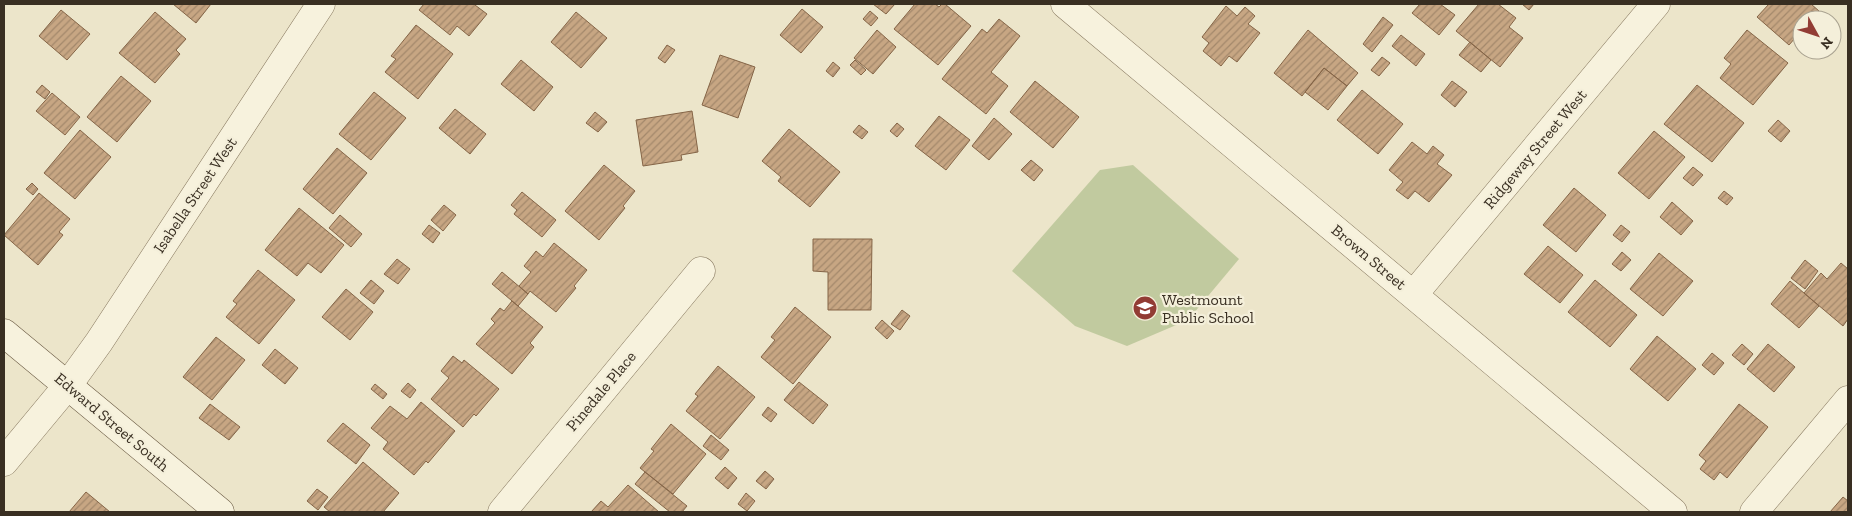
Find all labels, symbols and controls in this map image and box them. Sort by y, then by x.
north arrow [1792,10,1842,60]
text: N [1816,33,1837,53]
street label: Ridgeway Street West [1479,85,1591,213]
street label: Isabella Street West [149,133,241,257]
street label: Brown Street [1328,220,1410,294]
place label: Westmount Public School [1162,290,1254,327]
school or university icon: Westmount Public School [1132,295,1158,321]
street label: Pinedale Place [562,347,640,435]
street label: Edward Street South [51,369,173,475]

